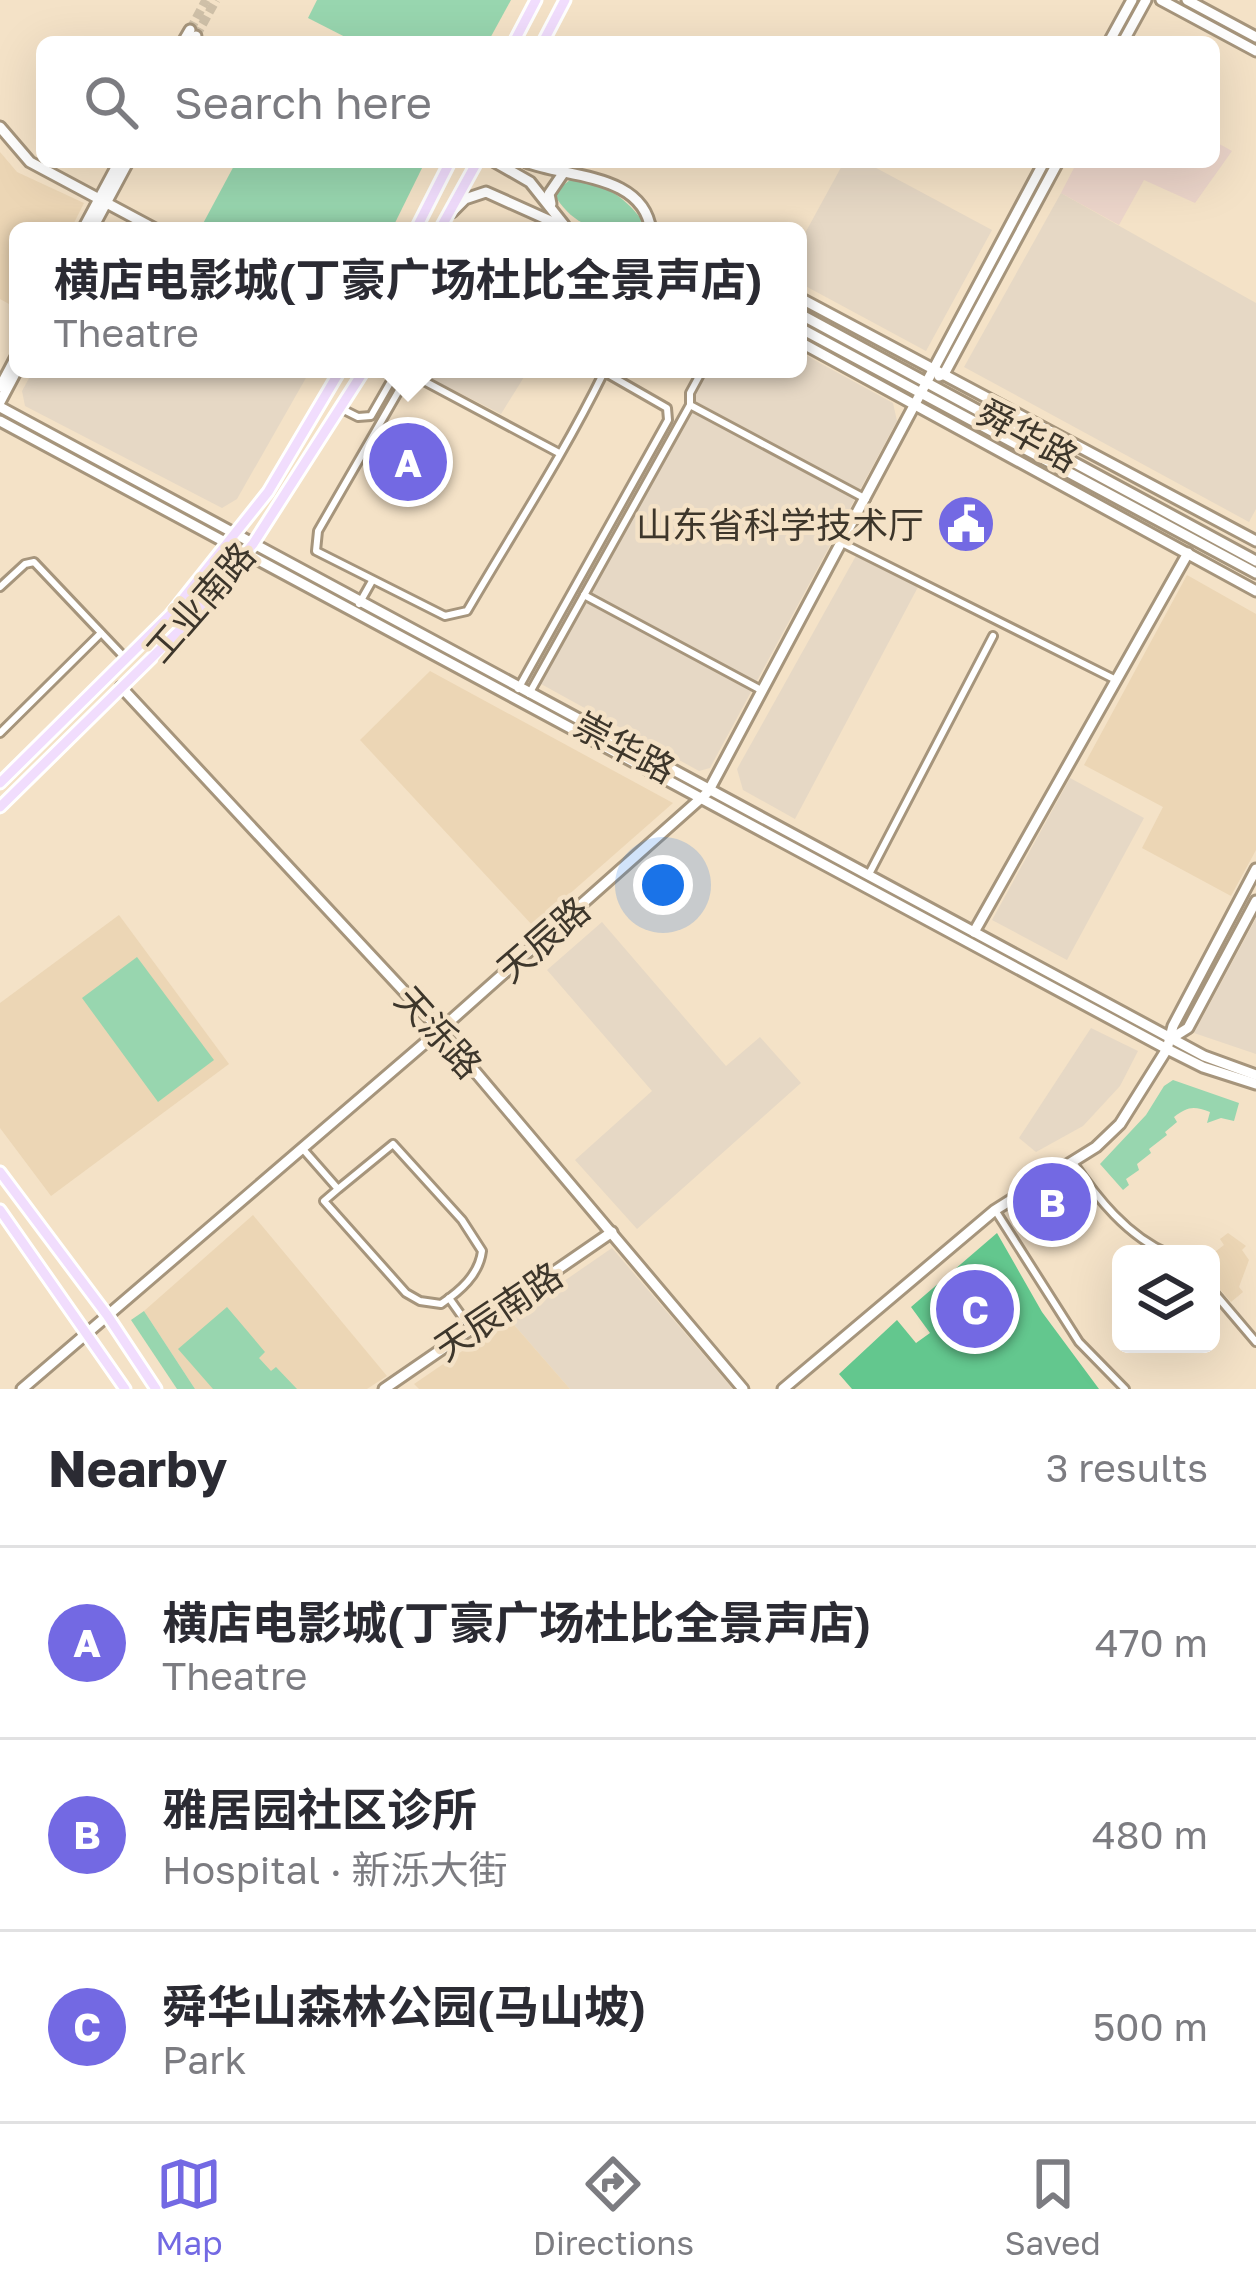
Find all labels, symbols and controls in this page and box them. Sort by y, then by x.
search box [36,36,1220,168]
icon: search [78,69,144,135]
text: Search here [174,75,432,129]
popup [9,222,807,378]
text: 横店电影城(丁豪广场杜比全景声店) [53,252,763,306]
text: Theatre [53,309,199,356]
street label: 舜华路 [970,390,1086,480]
pin: A [369,417,447,507]
public building icon: 山东省科学技术厅 [935,493,997,555]
place label: 山东省科学技术厅 [636,503,924,546]
street label: 工业南路 [137,534,263,670]
street label: 崇华路 [567,703,683,791]
your location [633,855,693,915]
street label: 天辰路 [488,887,598,991]
street label: 天泺路 [387,977,491,1087]
pin: B [1013,1157,1091,1247]
map controls [1112,1245,1220,1353]
button: layers [1112,1245,1220,1353]
street label: 天辰南路 [426,1253,570,1369]
pin: C [936,1264,1014,1354]
text: Nearby [48,1437,227,1498]
text: 3 results [1046,1444,1208,1491]
text: 横店电影城(丁豪广场杜比全景声店) [162,1595,871,1649]
text: A [73,1619,101,1666]
text: 470 m [1095,1619,1208,1666]
text: Theatre [162,1652,307,1699]
text: 雅居园社区诊所 [162,1782,477,1836]
text: B [73,1811,101,1858]
text: 480 m [1092,1811,1208,1858]
text: Hospital · 新泺大街 [162,1846,507,1893]
text: 舜华山森林公园(马山坡) [162,1979,646,2033]
text: C [73,2003,101,2050]
text: 500 m [1093,2003,1208,2050]
text: Park [162,2036,246,2083]
tab: Map [155,2151,223,2262]
tab: Directions [533,2151,694,2262]
tab: Saved [1004,2151,1101,2262]

